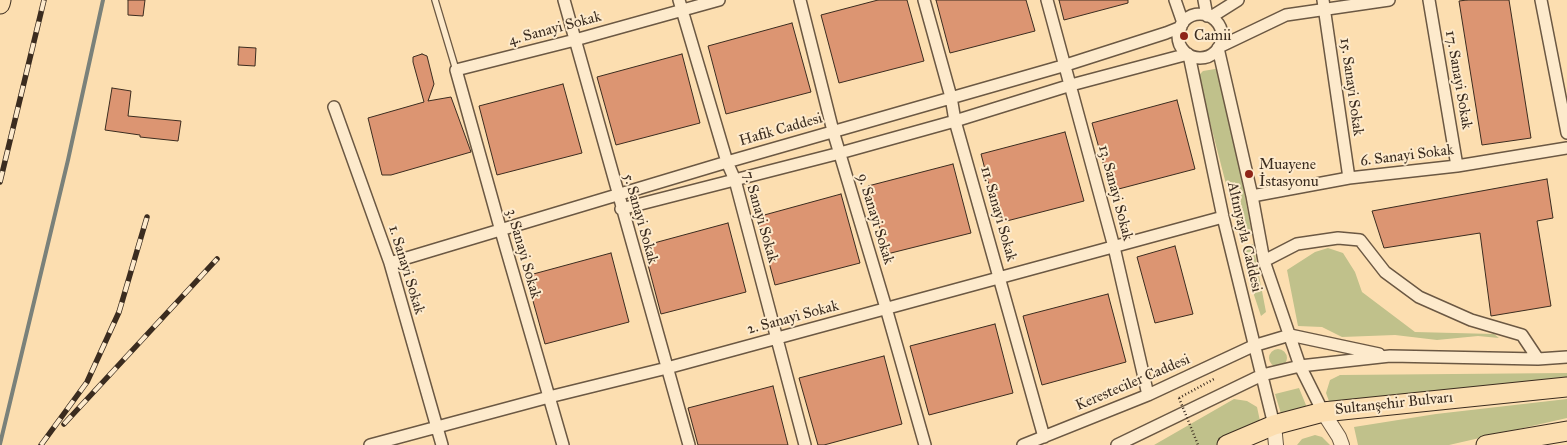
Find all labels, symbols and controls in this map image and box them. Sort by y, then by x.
street label: 4. Sanayi Sokak [507,8,603,50]
place label: Camii [1194,27,1231,45]
street label: 17. Sanayi Sokak [1440,29,1476,131]
marker: Camii [1178,30,1190,42]
street label: 15. Sanayi Sokak [1335,37,1367,137]
street label: Hafik Caddesi [737,110,825,150]
street label: 6. Sanayi Sokak [1359,141,1455,171]
street label: 13. Sanayi Sokak [1094,143,1136,243]
place label: Muayene İstasyonu [1259,156,1319,191]
street label: 11. Sanayi Sokak [976,164,1020,264]
marker: Muayene İstasyonu [1243,168,1255,180]
street label: 7. Sanayi Sokak [738,169,782,265]
street label: 9. Sanayi Sokak [853,171,897,267]
street label: 5. Sanayi Sokak [619,172,661,266]
street label: Altınyayla Caddesi [1223,180,1265,294]
street label: 3. Sanayi Sokak [502,207,544,301]
street label: 1. Sanayi Sokak [384,223,428,317]
street label: 2. Sanayi Sokak [745,297,841,339]
street label: Keresteciler Caddesi [1073,351,1193,415]
street label: Sultanşehir Bulvarı [1334,389,1454,419]

